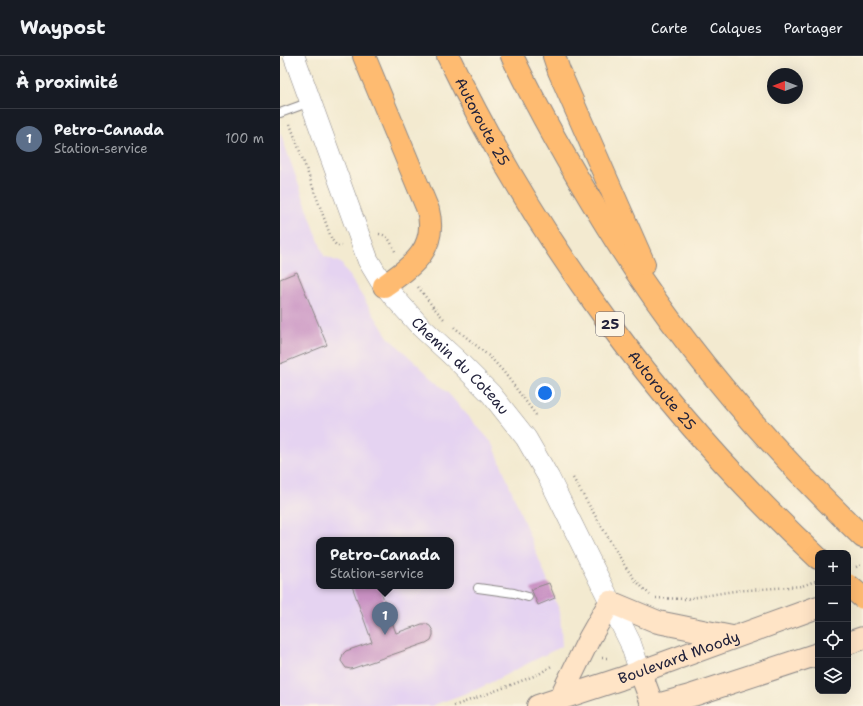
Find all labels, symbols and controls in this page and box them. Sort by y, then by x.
text: Waypost [20,15,105,40]
text: Carte [651,19,688,37]
text: Calques [710,19,762,37]
text: Partager [784,19,843,37]
north arrow [767,68,803,104]
text: À proximité [16,71,118,93]
street label: Autoroute 25 [450,74,514,170]
text: Petro-Canada [54,120,164,140]
text: 1 [26,130,32,147]
text: 100 m [225,130,264,147]
text: Station-service [54,140,148,157]
road number: 25 [596,312,624,336]
street label: Chemin du Coteau [407,313,514,419]
street label: Autoroute 25 [623,346,700,435]
your location [535,383,555,403]
popup [316,537,454,589]
text: Petro-Canada [330,545,440,565]
map controls [815,550,851,694]
button: + [815,550,851,586]
text: Station-service [330,565,424,582]
button: − [815,586,851,622]
pin: 1 [372,602,398,635]
button: locate [815,622,851,658]
street label: Boulevard Moody [615,626,742,689]
button: layers [815,658,851,694]

